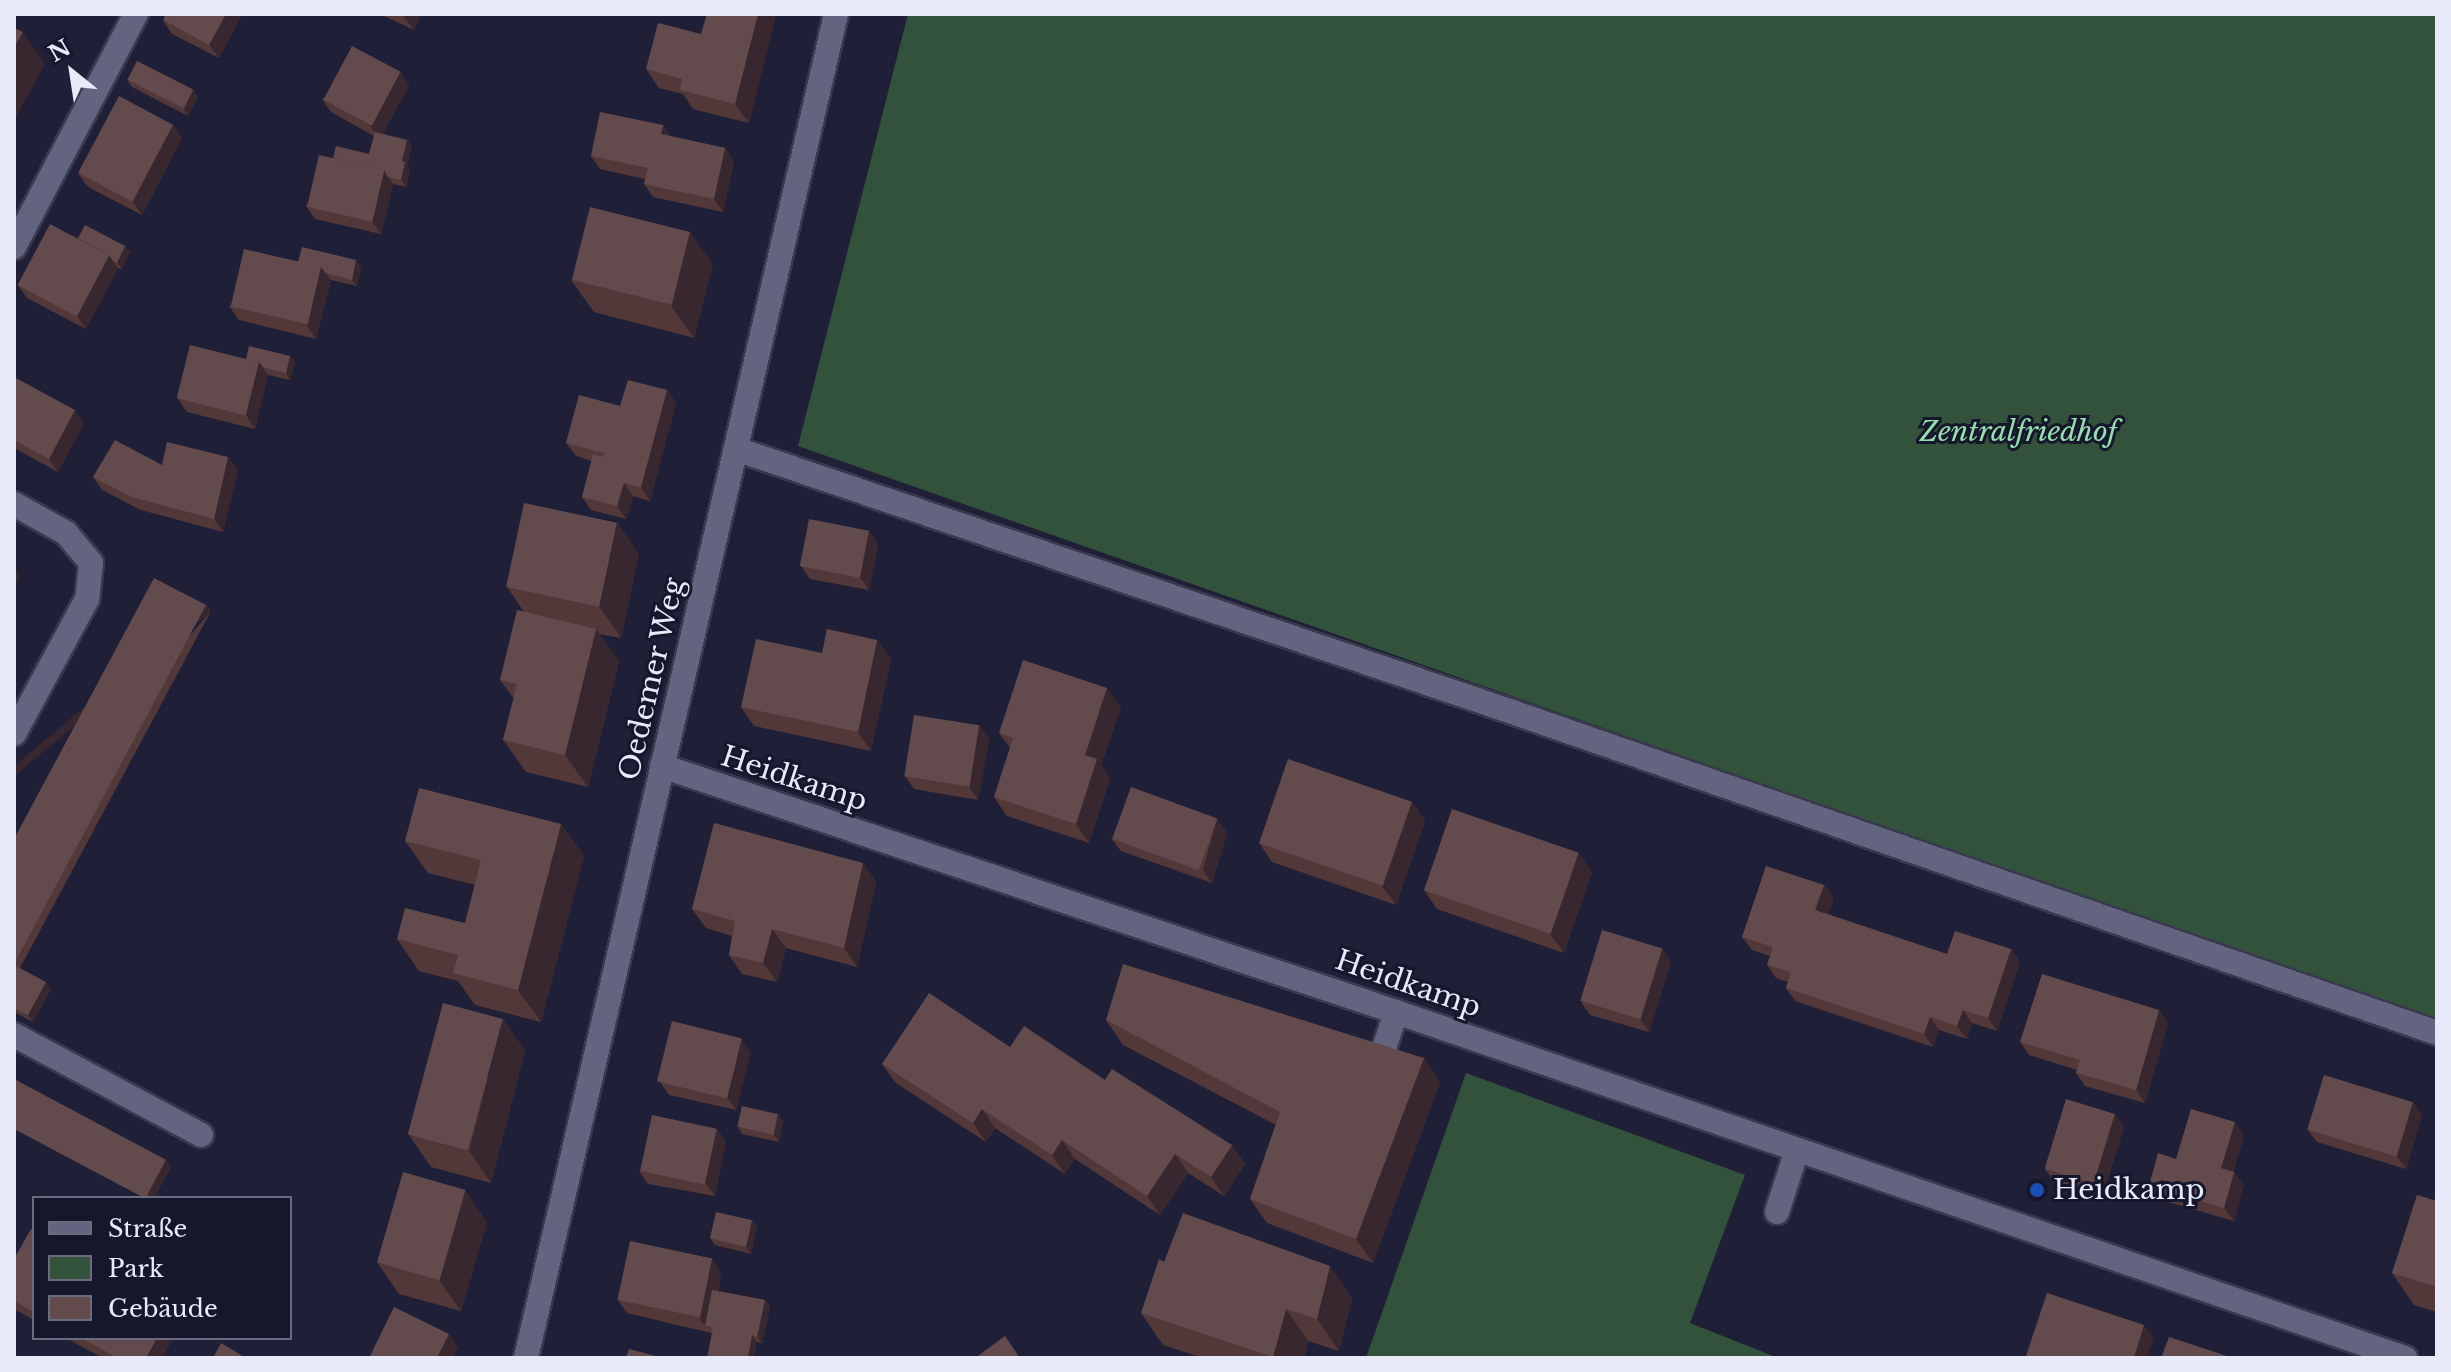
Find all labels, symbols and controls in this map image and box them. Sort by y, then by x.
north arrow [32,32,112,112]
text: N [44,34,75,68]
park label: Zentralfriedhof [1919,415,2117,449]
street label: Oedemer Weg [612,574,692,784]
street label: Heidkamp [717,740,871,818]
street label: Heidkamp [1331,943,1485,1025]
place label: Heidkamp [2053,1173,2205,1207]
marker: Heidkamp [2028,1181,2046,1199]
legend [32,1196,292,1340]
text: Straße [108,1214,187,1243]
text: Park [108,1254,164,1283]
text: Gebäude [108,1294,218,1323]

